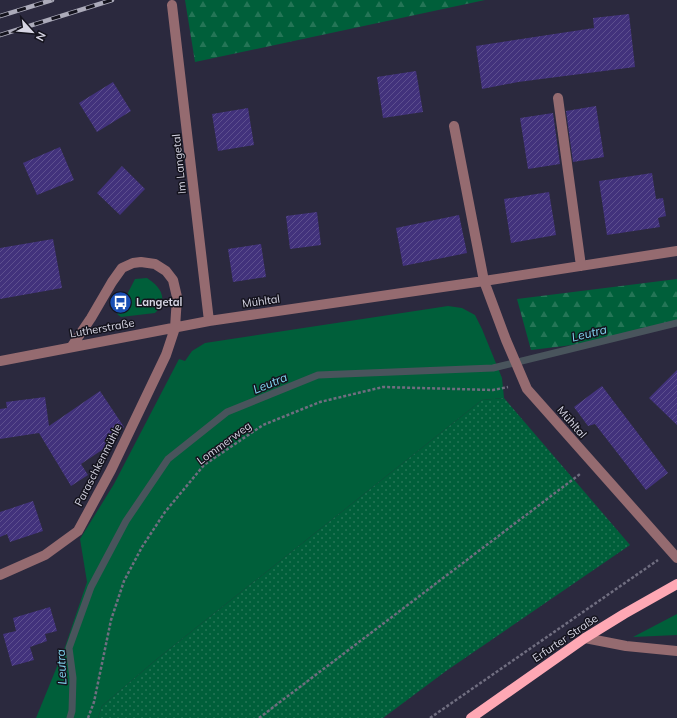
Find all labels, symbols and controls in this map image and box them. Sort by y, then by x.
north arrow [12,12,52,52]
text: N [33,30,49,43]
street label: Im Langetal [169,133,189,195]
bus stop icon: Langetal [107,289,133,315]
street label: Mühltal [241,291,281,311]
place label: Langetal [136,295,182,309]
street label: Lutherstraße [69,315,135,341]
water label: Leutra [570,321,608,345]
water label: Leutra [251,369,289,397]
street label: Mühltal [554,403,590,441]
street label: Lommerweg [194,419,254,467]
street label: Paraschkenmühle [71,422,125,508]
street label: Erfurter Straße [530,611,600,665]
water label: Leutra [53,649,69,685]

